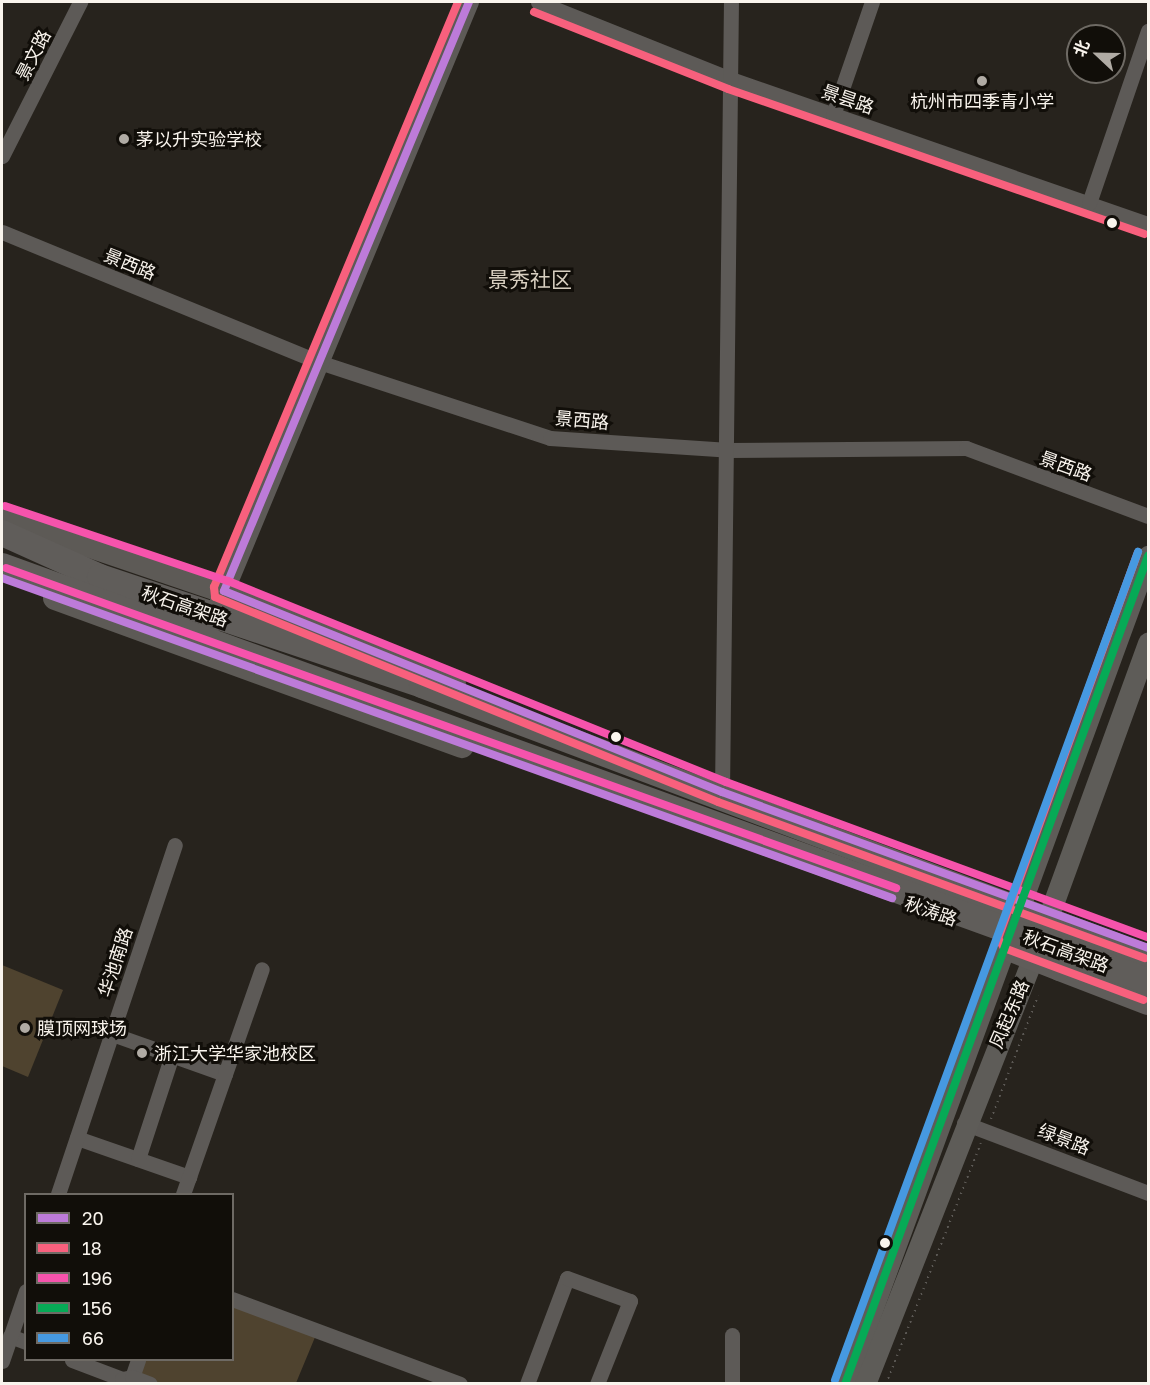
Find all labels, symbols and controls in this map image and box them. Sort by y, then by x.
north arrow [1066,24,1126,84]
street label: 景文路 [11,26,55,84]
text: 北 [1069,37,1093,59]
marker: 杭州市四季青小学 [975,74,989,88]
street label: 景昙路 [819,80,877,118]
place label: 杭州市四季青小学 [910,90,1054,112]
place label: 茅以升实验学校 [136,128,262,150]
marker: 茅以升实验学校 [117,132,131,146]
unlabelled marker [1106,217,1118,229]
street label: 景西路 [101,244,159,284]
district label: 景秀社区 [488,266,572,292]
street label: 景西路 [554,407,610,433]
street label: 景西路 [1037,447,1095,485]
street label: 秋石高架路 [139,581,231,631]
unlabelled marker [610,731,622,743]
street label: 秋涛路 [902,892,960,930]
street label: 华池南路 [94,924,136,1000]
street label: 秋石高架路 [1020,925,1112,977]
street label: 凤起东路 [985,977,1033,1051]
place label: 膜顶网球场 [37,1017,127,1039]
marker: 膜顶网球场 [18,1021,32,1035]
place label: 浙江大学华家池校区 [154,1042,316,1064]
marker: 浙江大学华家池校区 [135,1046,149,1060]
street label: 绿景路 [1035,1119,1093,1159]
legend [24,1193,234,1361]
text: 20 [82,1207,104,1229]
text: 18 [82,1237,102,1259]
unlabelled marker [879,1237,891,1249]
text: 196 [82,1267,113,1289]
text: 156 [82,1297,112,1319]
text: 66 [82,1327,104,1349]

